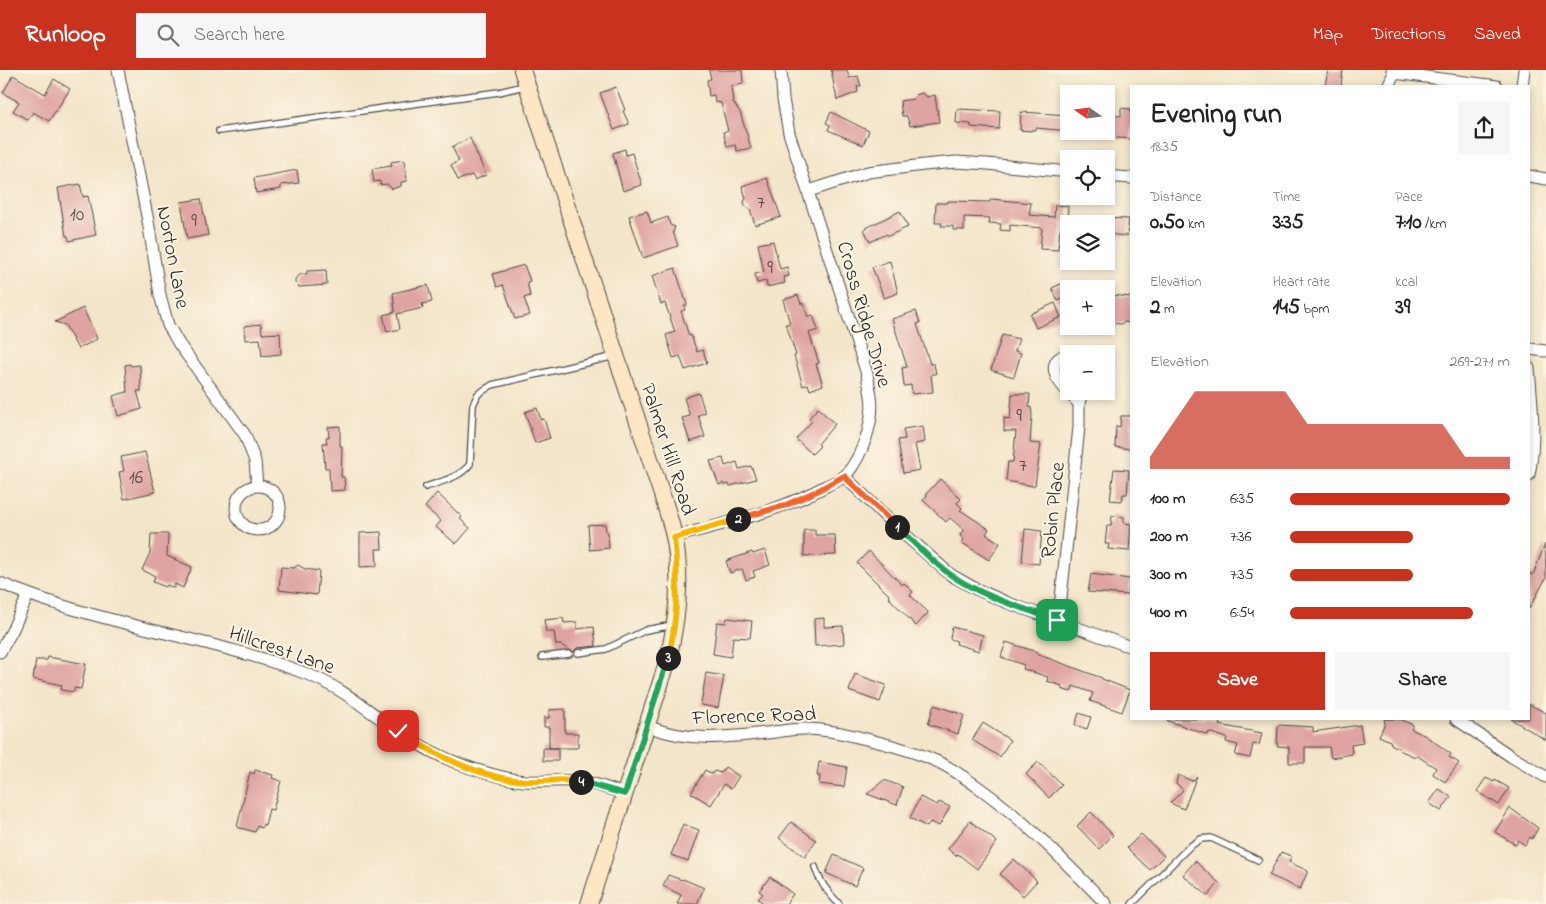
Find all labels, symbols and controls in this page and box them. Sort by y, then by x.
search box [136,13,486,58]
text: Runloop [25,18,106,53]
icon: search [154,21,182,49]
text: Search here [194,22,285,49]
text: Map [1313,22,1343,48]
text: Directions [1371,22,1446,48]
text: Saved [1474,22,1521,48]
north arrow [1060,85,1115,140]
map controls [1060,85,1115,400]
text: Evening run [1150,95,1282,136]
button: share [1458,102,1510,154]
text: 18:35 [1150,135,1178,159]
button: locate [1060,150,1115,205]
text: Distance [1150,187,1202,208]
text: Time [1273,187,1300,208]
text: Pace [1395,187,1423,208]
house number: 7 [757,190,765,217]
house number: 10 [70,202,84,229]
street label: Norton Lane [147,203,197,312]
house number: 9 [191,208,197,235]
text: 0.50 [1150,208,1184,238]
text: 3:35 [1273,208,1304,238]
text: 7:10 [1395,208,1422,238]
text: km [1184,214,1205,235]
text: /km [1422,214,1446,235]
button: layers [1060,215,1115,270]
street label: Cross Ridge Drive [826,238,898,392]
house number: 9 [767,255,773,282]
text: Elevation [1150,272,1201,293]
text: Heart rate [1273,272,1330,293]
text: kcal [1395,272,1418,293]
button: + [1060,280,1115,335]
text: 2 [1150,293,1160,323]
text: 145 [1273,293,1300,323]
text: 39 [1395,293,1410,323]
text: m [1160,299,1175,320]
text: bpm [1300,299,1329,320]
button: − [1060,345,1115,400]
text: Elevation [1150,350,1209,374]
text: 269–271 m [1450,350,1510,374]
street label: Palmer Hill Road [632,380,703,520]
house number: 9 [1016,403,1022,430]
house number: 7 [1019,453,1027,480]
street label: Robin Place [1034,460,1074,560]
house number: 16 [129,465,143,492]
text: 100 m [1150,487,1185,511]
text: 6:35 [1230,487,1254,511]
pin: 2 [726,506,750,532]
text: 2 [735,509,742,530]
pin: 1 [884,514,910,540]
text: 1 [895,517,900,538]
text: 200 m [1150,525,1188,549]
text: 7:36 [1230,525,1252,549]
text: 300 m [1150,563,1187,587]
text: 7:35 [1230,563,1254,587]
pin [1036,599,1078,641]
text: 400 m [1150,601,1187,625]
text: 6:54 [1230,601,1254,625]
icon: arrive [1043,606,1071,634]
street label: Hillcrest Lane [224,619,339,683]
pin: 3 [656,646,680,670]
text: 3 [666,648,671,669]
button: Save [1150,652,1325,710]
button: Share [1335,652,1510,710]
street label: Florence Road [691,700,817,734]
pin [377,710,419,752]
icon: check [384,717,412,745]
pin: 4 [568,770,594,794]
text: 4 [579,772,584,793]

